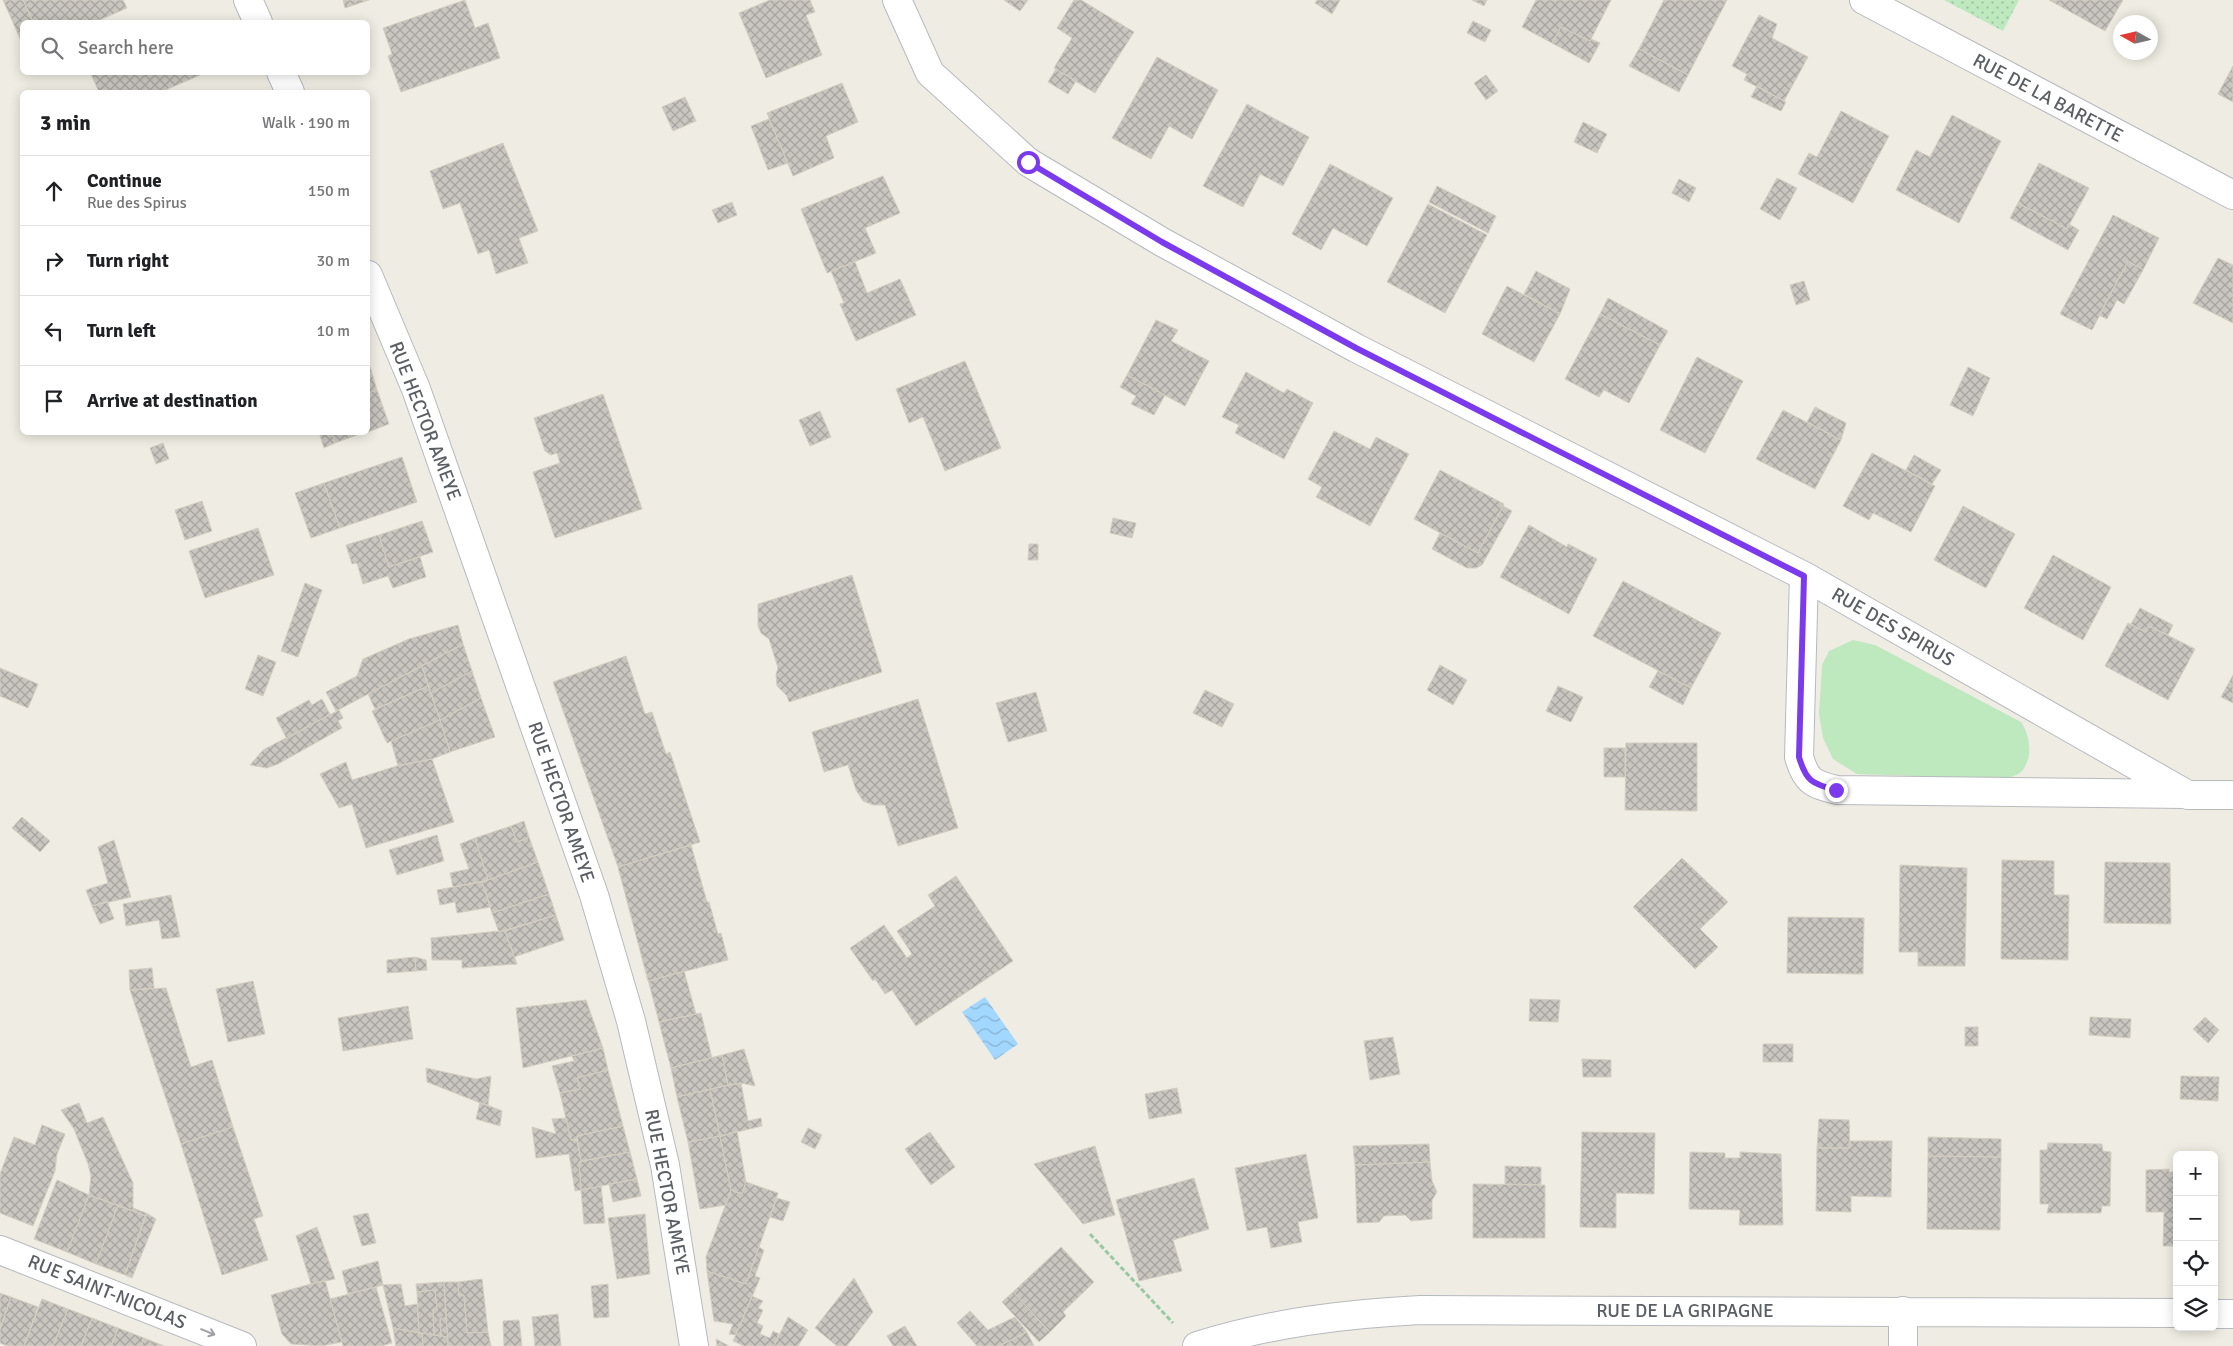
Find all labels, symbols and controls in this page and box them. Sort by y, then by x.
north arrow [2113,15,2158,60]
search box [20,20,370,75]
icon: search [38,34,66,62]
text: Search here [78,36,174,60]
street label: RUE DE LA BARETTE [1969,48,2127,148]
text: 3 min [40,110,91,136]
text: Walk · 190 m [262,113,350,133]
route start [1017,151,1040,174]
text: Continue [87,169,162,193]
icon: ahead [40,177,68,205]
text: 150 m [308,181,350,201]
text: Rue des Spirus [87,193,187,213]
icon: right [40,247,68,275]
text: Turn right [87,249,169,273]
text: 30 m [316,251,350,271]
icon: left [40,317,68,345]
text: Turn left [87,319,156,343]
text: 10 m [316,321,350,341]
street label: RUE HECTOR AMEYE [384,338,466,504]
icon: arrive [40,387,68,415]
text: Arrive at destination [87,389,258,413]
street label: RUE DES SPIRUS [1827,582,1959,672]
street label: RUE HECTOR AMEYE [522,718,600,886]
route end [1825,779,1848,802]
street label: RUE HECTOR AMEYE [639,1107,695,1277]
map controls [2173,1151,2218,1331]
button: + [2173,1151,2218,1196]
button: − [2173,1196,2218,1241]
button: locate [2173,1241,2218,1286]
street label: RUE SAINT-NICOLAS [24,1249,190,1335]
button: layers [2173,1286,2218,1331]
street label: RUE DE LA GRIPAGNE [1596,1299,1774,1323]
one-way arrow [200,1328,215,1338]

